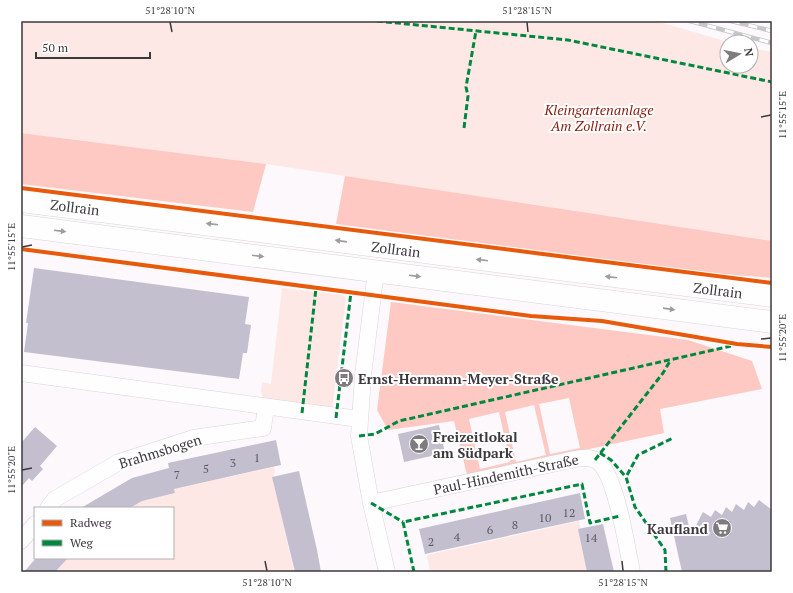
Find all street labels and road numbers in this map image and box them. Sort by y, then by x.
street label: Zollrain [49,195,101,220]
street label: Zollrain [370,237,422,262]
street label: Zollrain [692,278,744,303]
street label: Brahmsbogen [116,429,204,473]
street label: Paul-Hindemith-Straße [432,449,580,499]

